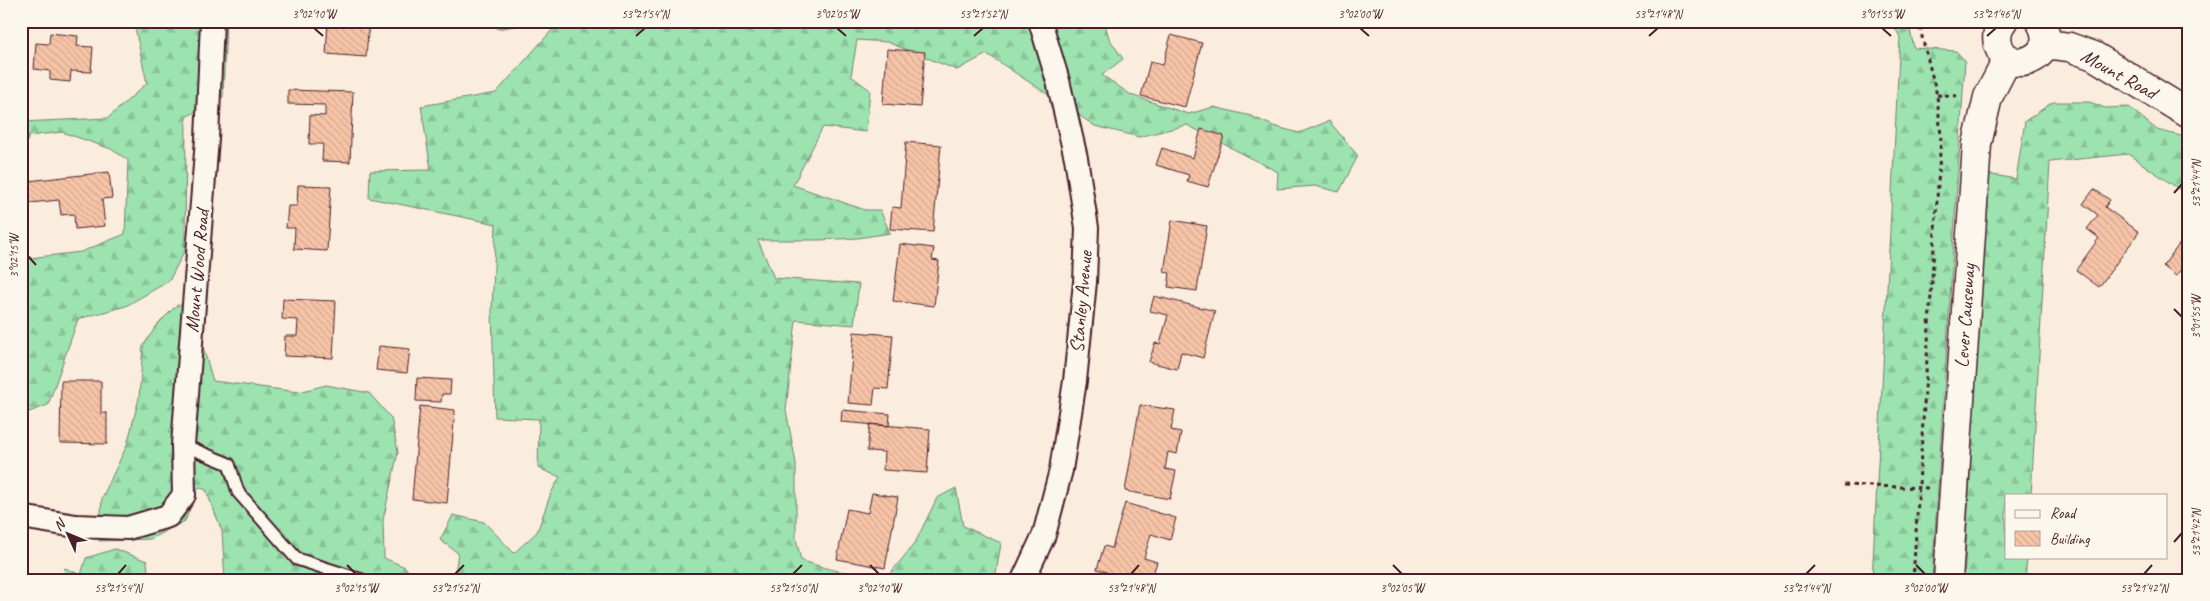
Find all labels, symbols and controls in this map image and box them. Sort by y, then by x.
text: 3°02'10"W [292,6,338,22]
text: 53°21'54"N [621,6,670,22]
text: 3°02'05"W [815,6,861,22]
text: 53°21'52"N [959,6,1008,22]
text: 3°02'00"W [1338,6,1384,22]
text: 53°21'48"N [1634,6,1683,22]
text: 3°01'55"W [1860,6,1906,22]
text: 53°21'46"N [1972,6,2021,22]
street label: Mount Road [2077,43,2164,107]
text: 53°21'44"N [2188,159,2204,208]
street label: Mount Wood Road [179,205,215,334]
text: 3°02'15"W [6,232,22,278]
street label: Stanley Avenue [1064,249,1098,354]
street label: Lever Causeway [1949,262,1981,369]
text: 3°01'55"W [2188,293,2204,339]
legend [2005,494,2168,558]
text: Road [2050,504,2077,523]
north arrow [42,508,92,558]
text: 53°21'42"N [2188,508,2204,557]
text: N [50,515,70,534]
text: Building [2050,530,2090,549]
text: 53°21'54"N [94,580,143,596]
text: 3°02'15"W [334,580,380,596]
text: 53°21'52"N [431,580,480,596]
text: 53°21'50"N [769,580,818,596]
text: 3°02'10"W [857,580,903,596]
text: 53°21'48"N [1107,580,1156,596]
text: 3°02'05"W [1380,580,1426,596]
text: 53°21'44"N [1782,580,1831,596]
text: 3°02'00"W [1903,580,1949,596]
text: 53°21'42"N [2120,580,2169,596]

